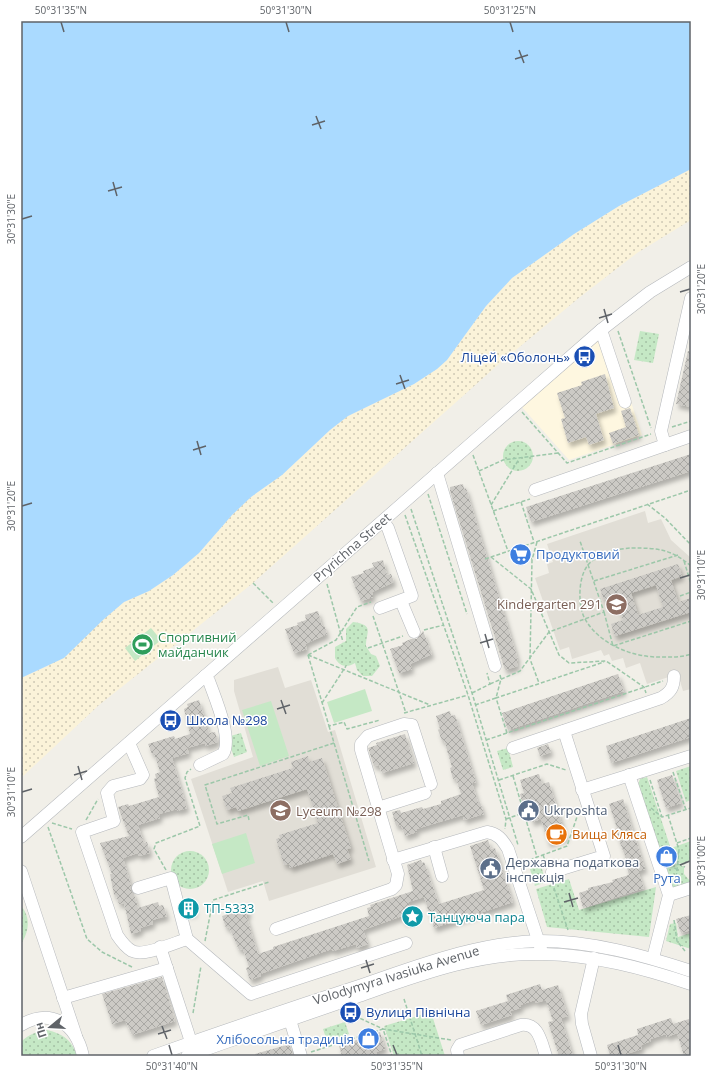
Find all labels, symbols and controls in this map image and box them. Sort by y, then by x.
text: 50°31'35"N [35,3,87,17]
text: 50°31'30"N [260,3,312,17]
text: 50°31'25"N [484,3,536,17]
text: 30°31'30"E [4,194,18,244]
text: 30°31'20"E [694,264,708,314]
bus stop icon: Ліцей «Оболонь» [572,344,598,370]
place label: Ліцей «Оболонь» [461,348,570,366]
text: 30°31'20"E [4,481,18,531]
street label: Pryrichna Street [309,508,395,586]
supermarket icon: Продуктовий [507,541,533,567]
place label: Продуктовий [536,545,620,563]
text: 30°31'10"E [694,550,708,600]
school or university icon: Kindergarten 291 [604,591,630,617]
place label: Kindergarten 291 [497,595,602,613]
place label: Спортивний майданчик [158,628,237,661]
sports icon: Спортивний майданчик [130,631,156,657]
bus stop icon: Школа №298 [157,707,183,733]
place label: Школа №298 [186,711,268,729]
text: 30°31'10"E [4,767,18,817]
public building icon: Ukrposhta [515,797,541,823]
school or university icon: Lyceum №298 [267,798,293,824]
place label: Ukrposhta [544,801,607,819]
place label: Lyceum №298 [296,802,382,820]
cafe icon: Вища Кляса [543,821,569,847]
place label: Вища Кляса [572,825,647,843]
text: 30°31'00"E [694,836,708,886]
shop icon: Рута [654,843,680,869]
place label: Державна податкова інспекція [506,853,639,886]
public building icon: Державна податкова інспекція [477,856,503,882]
place label: Рута [653,869,681,887]
building icon: ТП-5333 [175,895,201,921]
place label: ТП-5333 [204,899,255,917]
place icon: Танцуюча пара [399,904,425,930]
place label: Танцуюча пара [428,908,525,926]
street label: Volodymyra Ivasiuka Avenue [311,941,481,1009]
bus stop icon: Вулиця Північна [338,999,364,1025]
place label: Вулиця Північна [366,1003,470,1021]
north arrow [30,1007,70,1047]
text: Пн [30,1021,50,1040]
shop icon: Хлібосольна традиція [356,1026,382,1052]
place label: Хлібосольна традиція [217,1030,354,1048]
text: 50°31'40"N [146,1059,198,1073]
text: 50°31'35"N [371,1059,423,1073]
text: 50°31'30"N [595,1059,647,1073]

